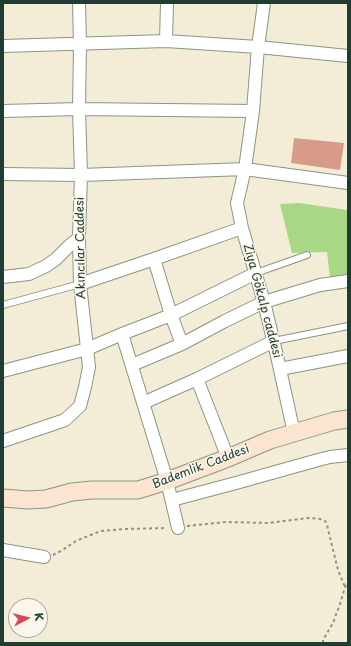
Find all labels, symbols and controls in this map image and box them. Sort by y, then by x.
street label: Akıncılar Caddesi [73,197,89,299]
street label: Ziya Gökalp caddesi [240,242,284,360]
street label: Bademlik Caddesi [151,442,251,492]
north arrow [8,598,48,638]
text: K [30,612,48,622]

